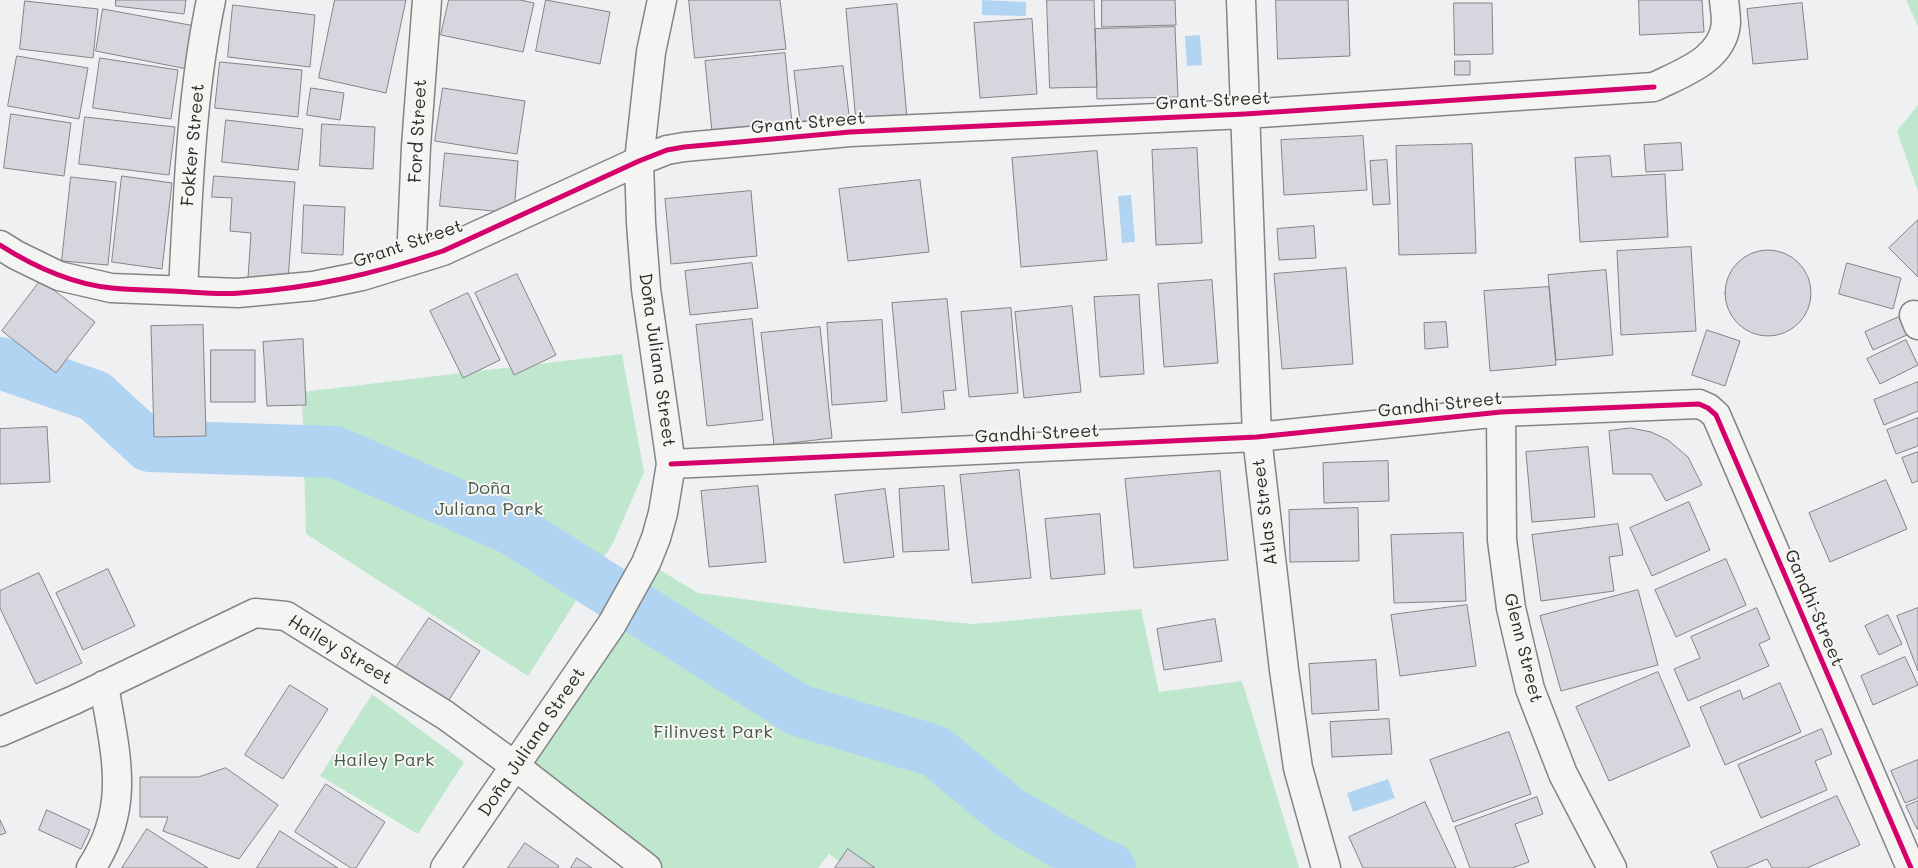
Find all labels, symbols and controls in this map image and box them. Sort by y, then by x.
street label: Ford Street [404,78,432,184]
street label: Fokker Street [177,83,209,207]
street label: Grant Street [1155,87,1271,115]
street label: Grant Street [750,107,866,139]
street label: Grant Street [350,215,466,273]
street label: Doña Juliana Street [634,272,680,448]
street label: Gandhi Street [1377,388,1503,422]
street label: Gandhi Street [974,420,1100,448]
street label: Atlas Street [1248,457,1282,567]
park label: Doña Juliana Park [435,477,543,520]
street label: Gandhi Street [1780,546,1848,670]
street label: Glenn Street [1499,591,1547,705]
street label: Hailey Street [284,610,396,690]
street label: Doña Juliana Street [474,663,590,821]
park label: Filinvest Park [653,721,773,743]
park label: Hailey Park [333,749,435,771]

